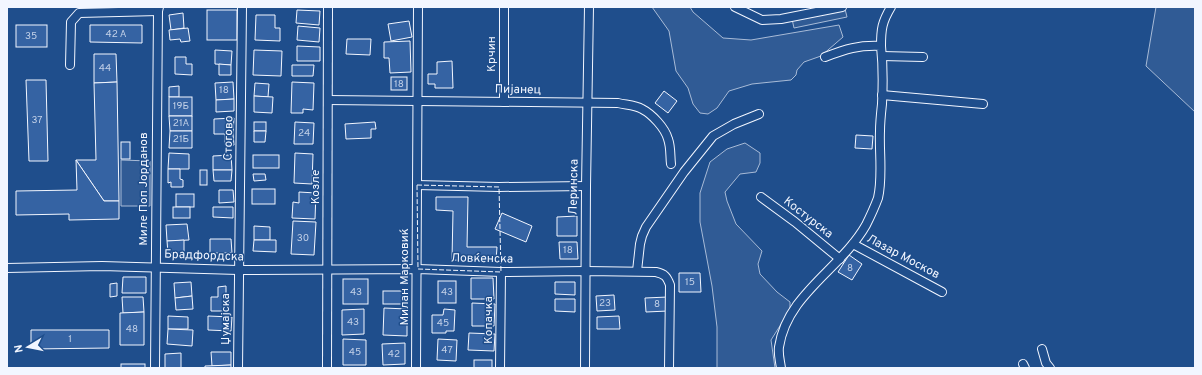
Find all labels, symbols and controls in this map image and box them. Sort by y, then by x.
house number: 42 А [105,28,127,41]
house number: 35 [25,30,37,43]
street label: Крчин [484,36,500,72]
house number: 44 [99,62,111,75]
house number: 18 [394,78,404,91]
street label: Пијанец [495,82,541,98]
house number: 18 [219,84,229,97]
house number: 19Б [173,100,189,113]
house number: 37 [31,114,43,127]
street label: Стогово [221,115,237,161]
house number: 21А [173,117,189,130]
house number: 24 [298,127,310,140]
street label: Миле Поп Јорданов [136,132,152,246]
house number: 21Б [173,133,189,146]
street label: Леринска [566,159,582,215]
street label: Козле [308,170,324,204]
street label: Костурска [780,194,836,242]
street label: Милан Марковиќ [397,228,413,326]
street label: Лазар Москов [864,231,942,283]
house number: 30 [297,232,309,245]
house number: 18 [563,244,573,257]
street label: Брадфордска [164,247,244,265]
street label: Ловќенска [451,250,513,268]
house number: 8 [847,262,853,275]
house number: 15 [685,276,695,289]
house number: 43 [350,286,362,299]
house number: 43 [441,286,453,299]
street label: Џумајска [218,293,234,345]
street label: Копачка [481,296,497,344]
house number: 23 [599,297,611,310]
house number: 8 [654,298,660,311]
house number: 43 [347,316,359,329]
house number: 45 [437,317,449,330]
house number: 48 [126,323,138,336]
north arrow [8,327,48,367]
house number: 1 [68,333,72,346]
text: N [12,343,27,354]
house number: 47 [441,344,453,357]
house number: 45 [349,346,361,359]
house number: 42 [388,348,400,361]

